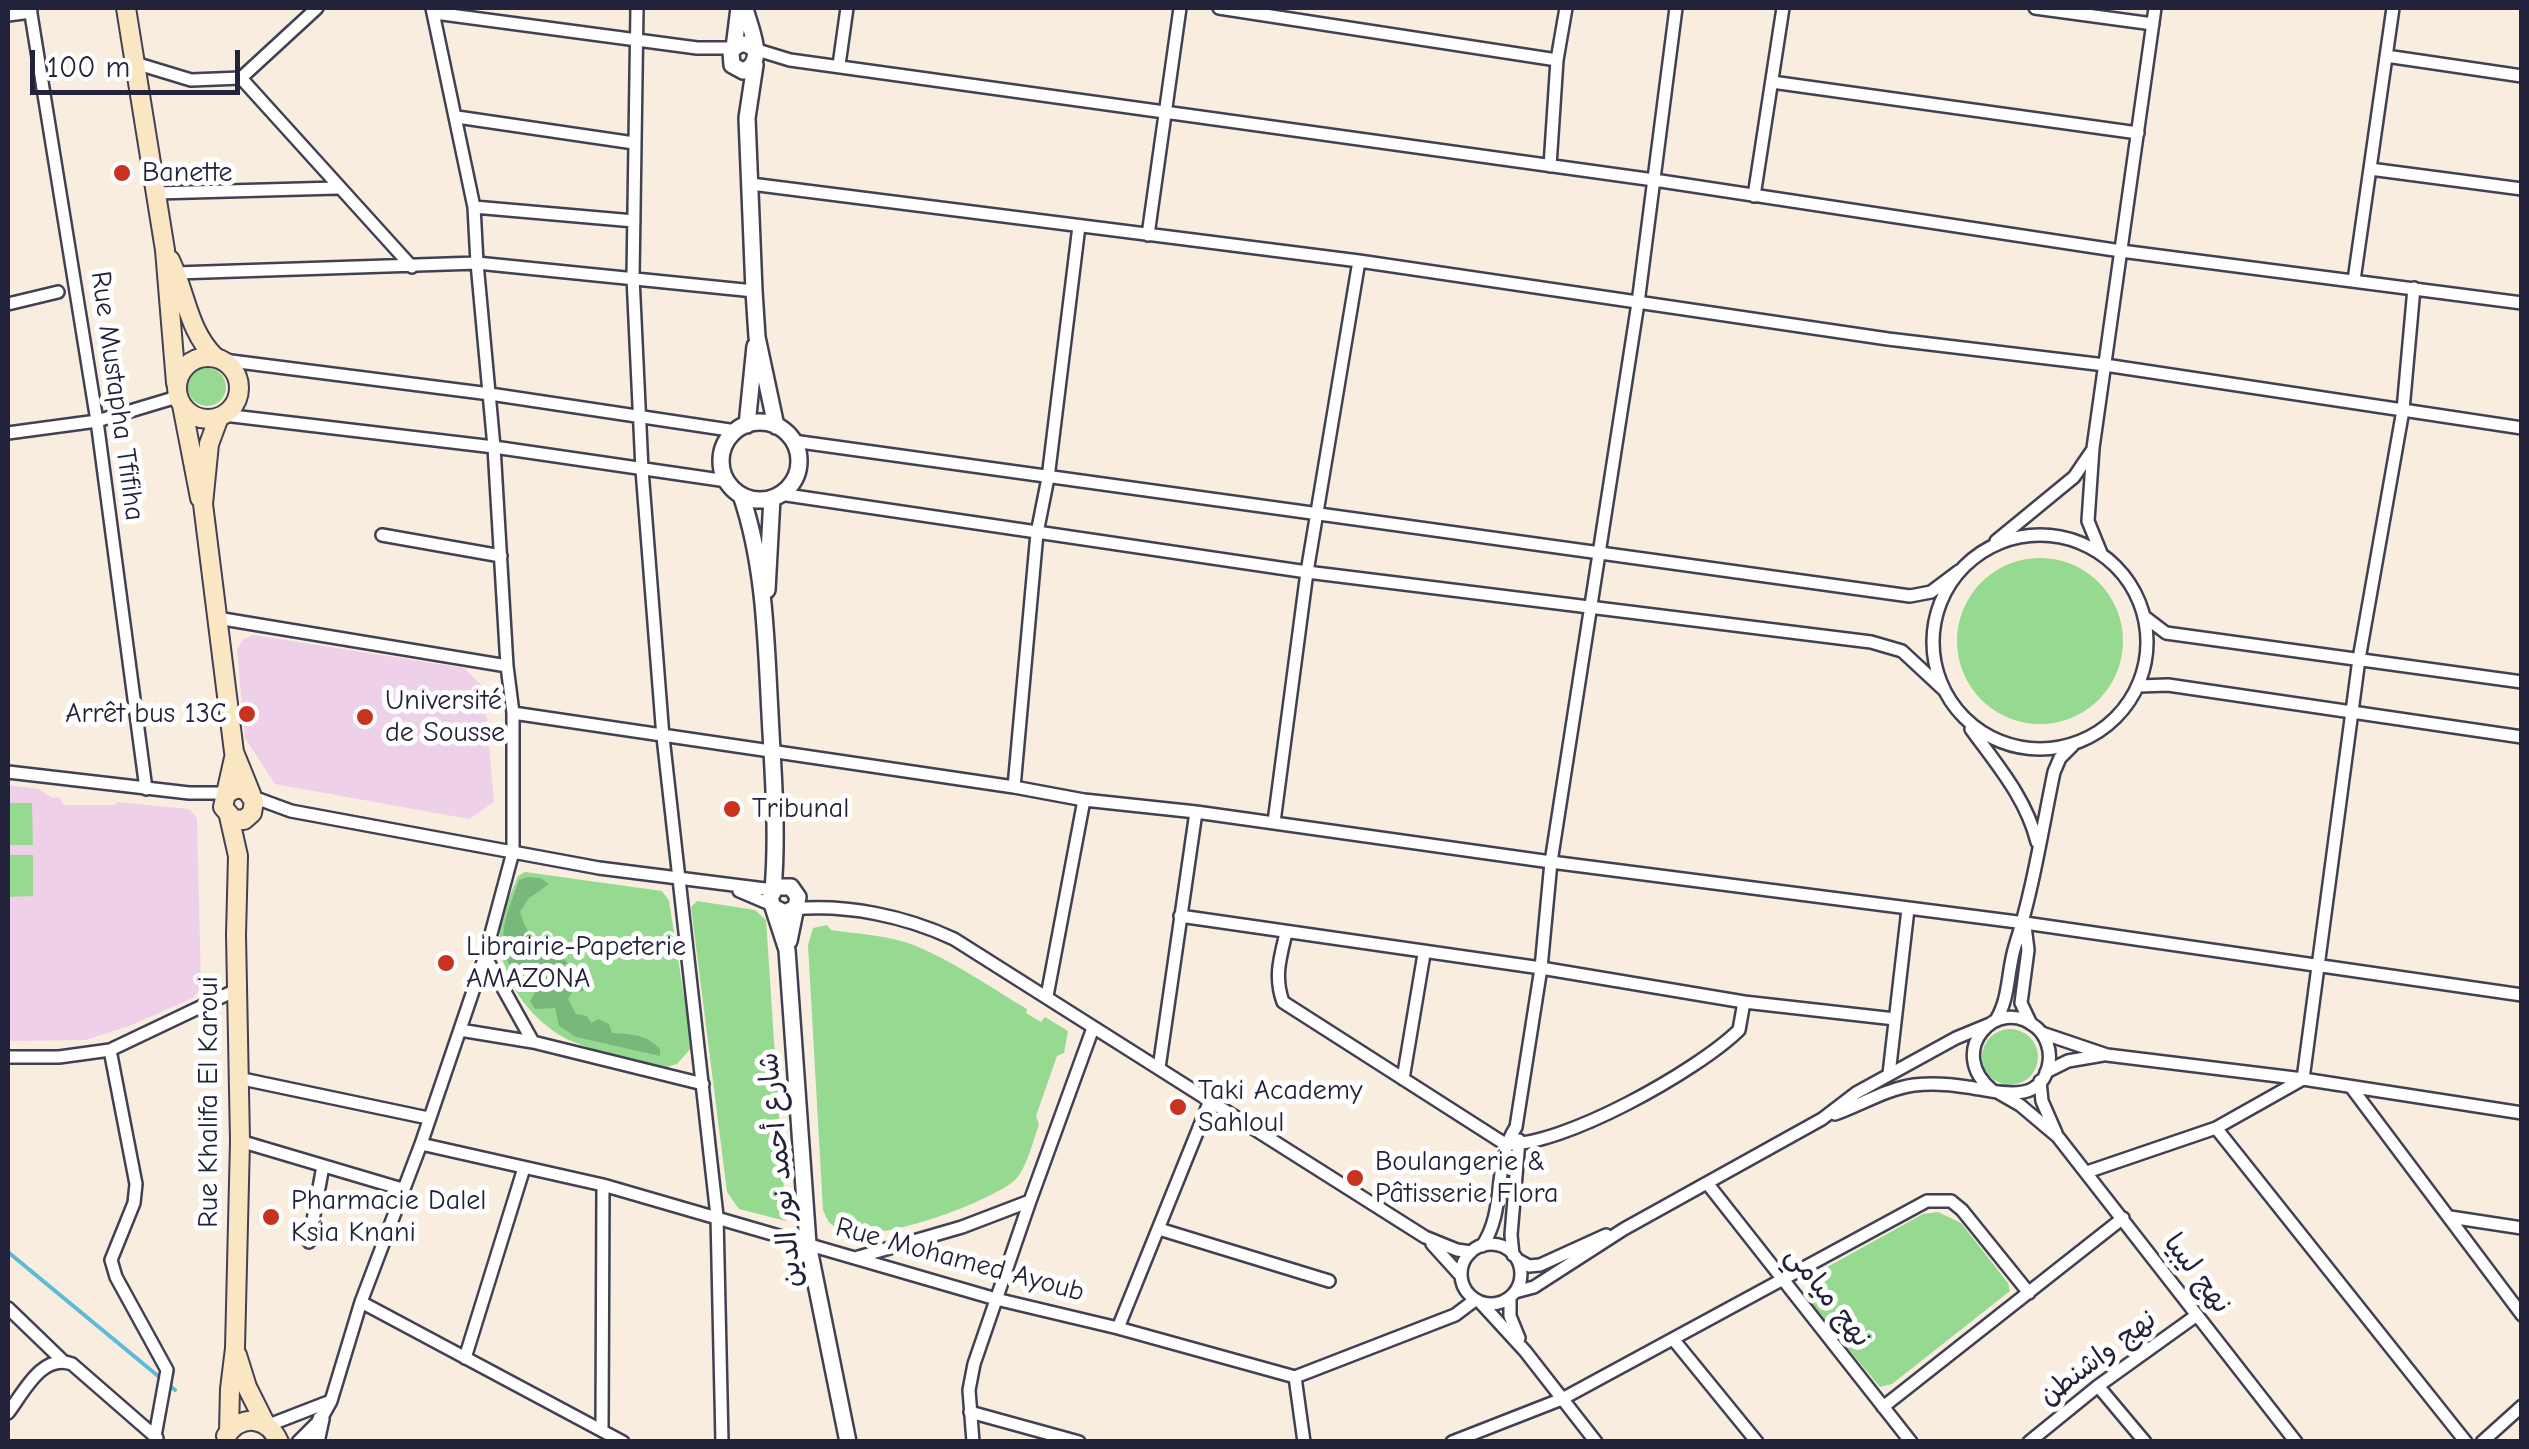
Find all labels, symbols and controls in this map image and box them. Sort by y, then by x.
scale bar [35,30,245,92]
text: 100 m [47,50,130,85]
place label: Banette [142,156,233,190]
marker: Banette [111,162,133,184]
street label: Rue Mustapha Tfifiha [83,269,151,523]
place label: Université de Sousse [385,684,505,750]
place label: Arrêt bus 13C [65,697,227,731]
marker: Arrêt bus 13C [236,703,258,725]
marker: Université de Sousse [354,706,376,728]
place label: Tribunal [752,792,849,826]
marker: Tribunal [721,798,743,820]
place label: Librairie-Papeterie AMAZONA [466,930,686,996]
marker: Librairie-Papeterie AMAZONA [435,952,457,974]
street label: Rue Khalifa El Karoui [192,976,226,1228]
street label: شارع أحمد نور الدين [752,1051,810,1289]
place label: Taki Academy Sahloul [1198,1074,1362,1140]
marker: Taki Academy Sahloul [1167,1096,1189,1118]
place label: Boulangerie & Pâtisserie Flora [1375,1145,1559,1211]
marker: Boulangerie & Pâtisserie Flora [1344,1167,1366,1189]
place label: Pharmacie Dalel Ksia Knani [291,1184,486,1250]
marker: Pharmacie Dalel Ksia Knani [260,1206,282,1228]
street label: Rue Mohamed Ayoub [832,1211,1088,1309]
street label: نهج ليبيا [2156,1227,2238,1321]
street label: نهج ميامي [1778,1240,1878,1354]
street label: نهج واشنطن [2033,1303,2163,1413]

